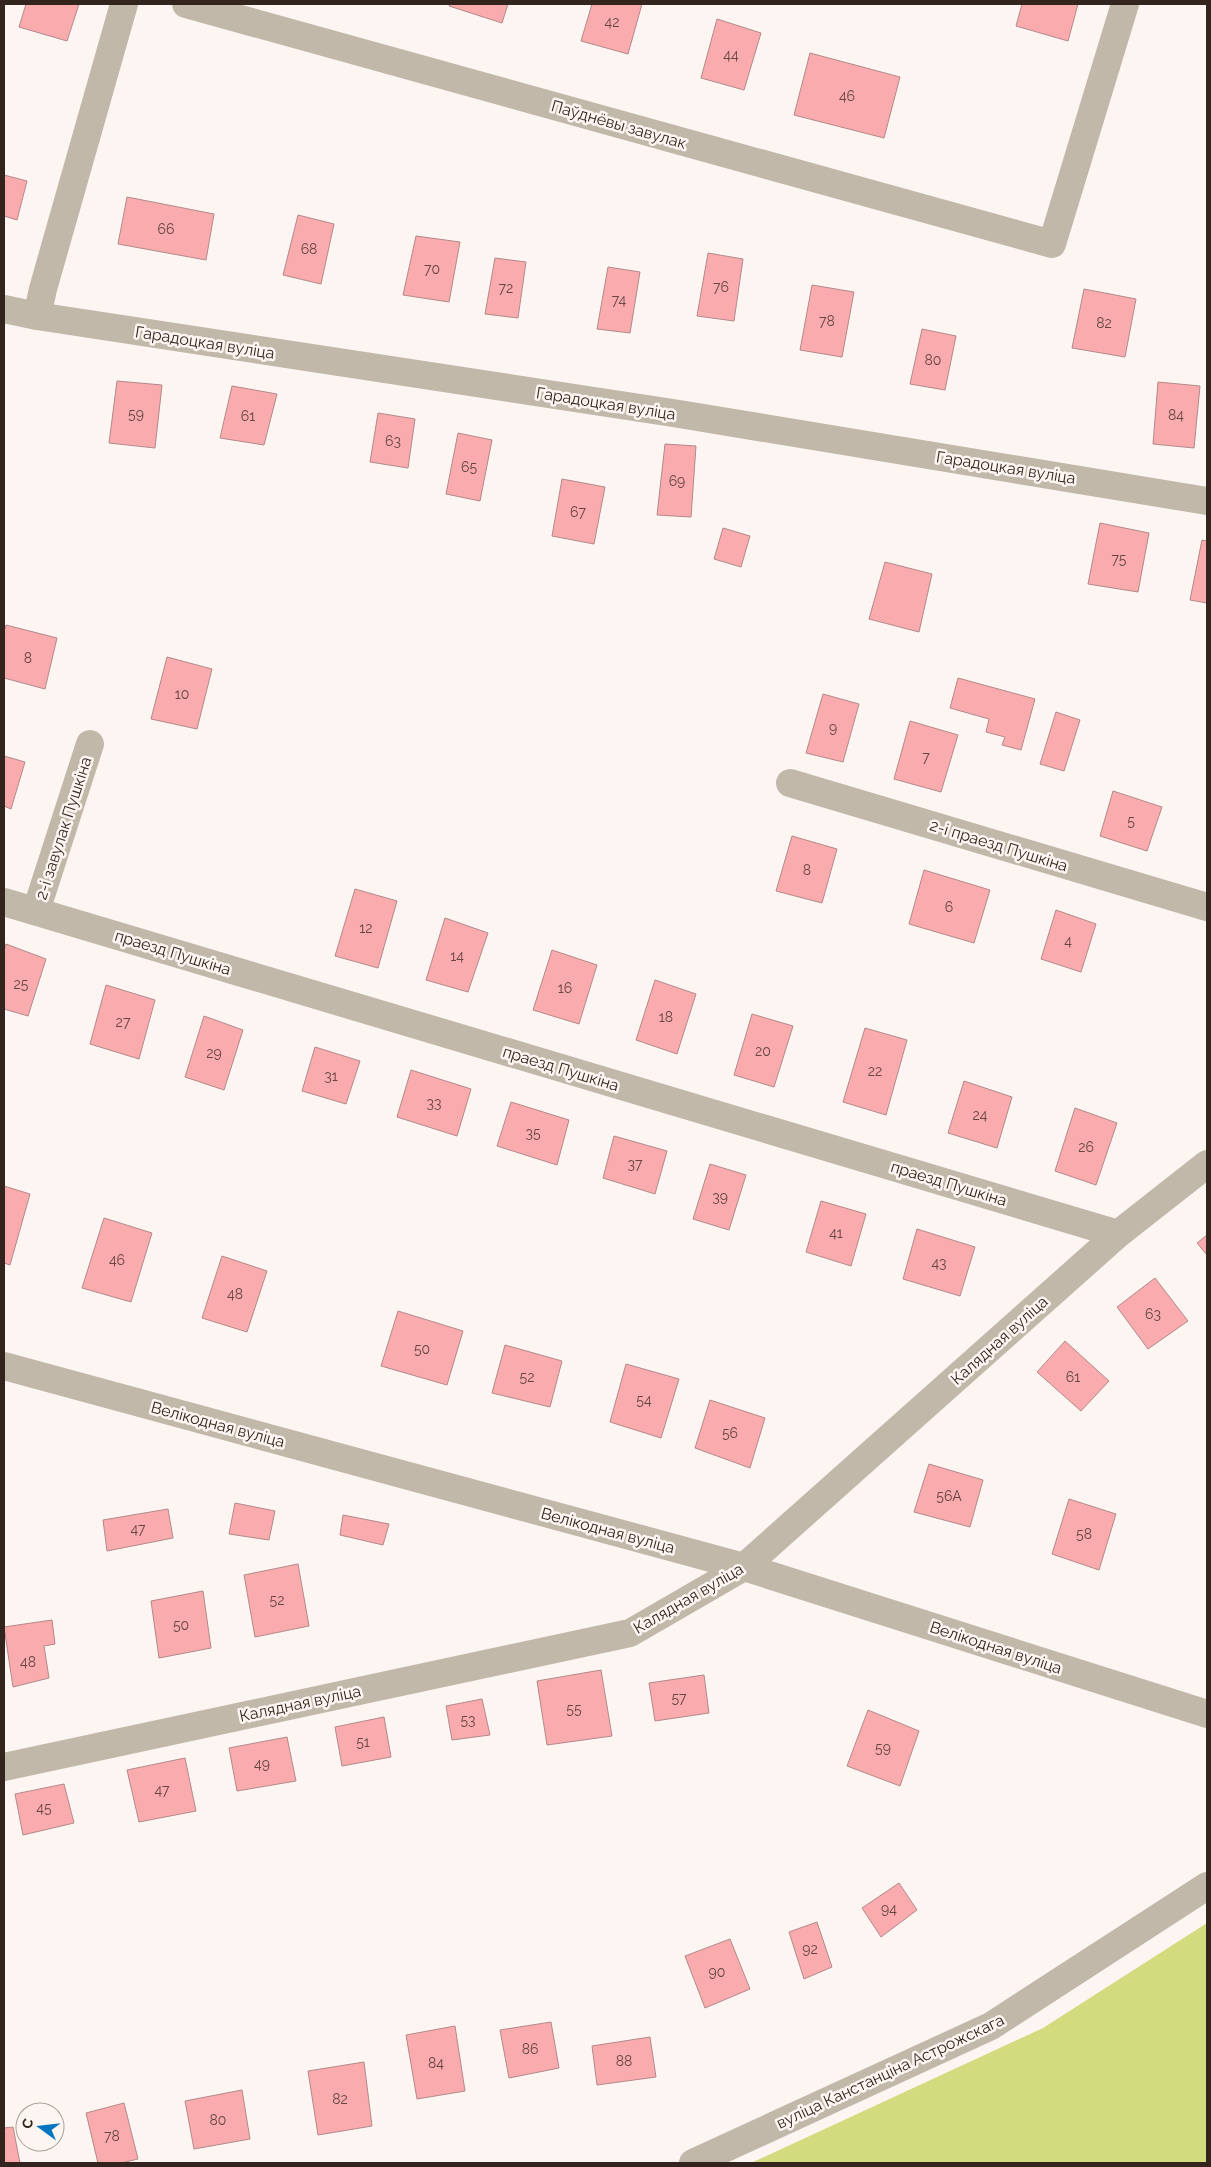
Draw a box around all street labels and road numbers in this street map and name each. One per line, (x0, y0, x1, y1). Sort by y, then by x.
street label: Паўднёвы завулак (549, 96, 689, 153)
street label: Гарадоцкая вуліца (134, 322, 276, 363)
street label: Гарадоцкая вуліца (535, 383, 677, 424)
street label: Гарадоцкая вуліца (935, 447, 1077, 488)
street label: 2-і завулак Пушкіна (31, 754, 96, 902)
street label: 2-і праезд Пушкіна (928, 815, 1070, 875)
street label: праезд Пушкіна (112, 926, 233, 979)
street label: праезд Пушкіна (500, 1042, 621, 1095)
street label: праезд Пушкіна (888, 1157, 1009, 1210)
street label: Калядная вуліца (947, 1292, 1052, 1389)
street label: Велікодная вуліца (149, 1398, 287, 1451)
street label: Велікодная вуліца (539, 1504, 677, 1557)
street label: Калядная вуліца (630, 1559, 747, 1638)
street label: Велікодная вуліца (927, 1617, 1064, 1678)
street label: Калядная вуліца (238, 1681, 363, 1726)
street label: вуліца Канстанціна Астрожскага (773, 2010, 1007, 2133)

